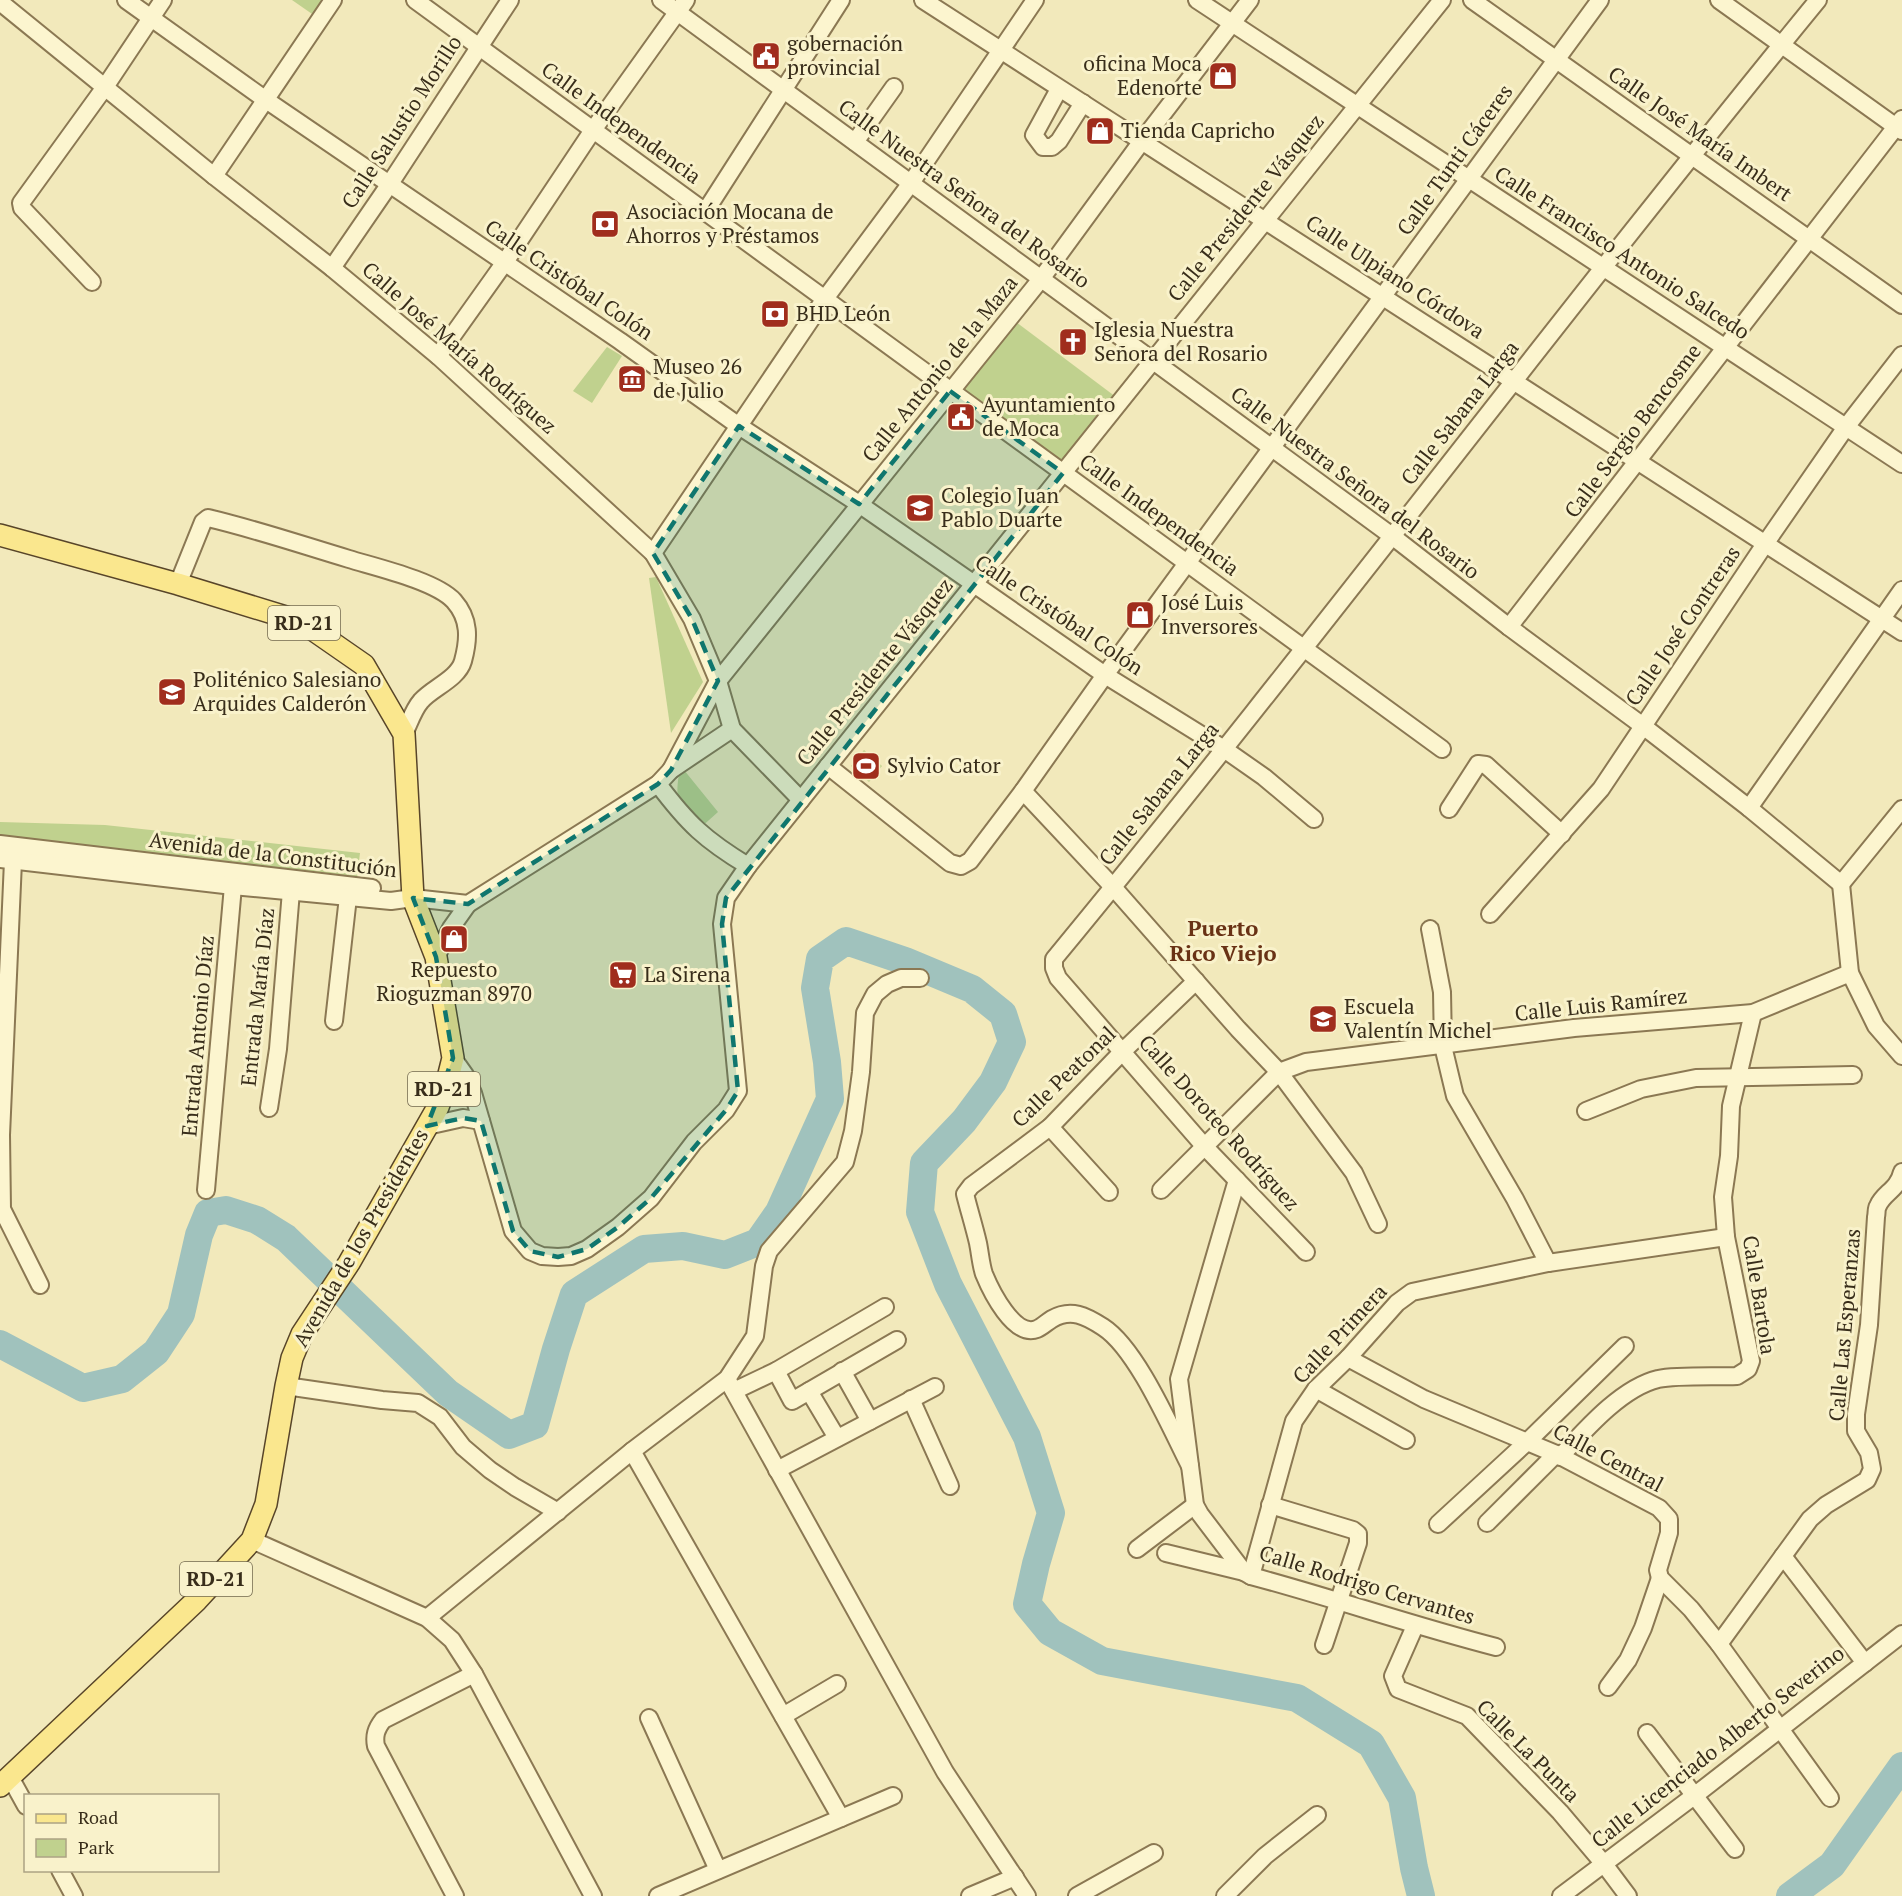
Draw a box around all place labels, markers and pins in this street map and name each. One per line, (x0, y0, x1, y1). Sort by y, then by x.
place label: gobernación provincial (787, 29, 904, 81)
public building icon: gobernación provincial (750, 40, 782, 72)
place label: oficina Moca Edenorte (1083, 49, 1202, 101)
shop icon: oficina Moca Edenorte (1207, 60, 1239, 92)
shop icon: Tienda Capricho (1084, 115, 1116, 147)
place label: Tienda Capricho (1121, 116, 1275, 144)
place label: Asociación Mocana de Ahorros y Préstamos (626, 197, 834, 249)
bank icon: Asociación Mocana de Ahorros y Préstamos (589, 208, 621, 240)
bank icon: BHD León (759, 298, 791, 330)
place label: BHD León (796, 299, 891, 327)
place label: Iglesia Nuestra Señora del Rosario (1094, 315, 1268, 367)
church icon: Iglesia Nuestra Señora del Rosario (1057, 326, 1089, 358)
place label: Museo 26 de Julio (653, 352, 742, 404)
museum icon: Museo 26 de Julio (616, 363, 648, 395)
place label: Ayuntamiento de Moca (982, 390, 1115, 442)
public building icon: Ayuntamiento de Moca (945, 401, 977, 433)
place label: Colegio Juan Pablo Duarte (941, 481, 1063, 533)
school or university icon: Colegio Juan Pablo Duarte (904, 492, 936, 524)
place label: José Luis Inversores (1161, 588, 1258, 640)
shop icon: José Luis Inversores (1124, 599, 1156, 631)
place label: Politénico Salesiano Arquides Calderón (193, 665, 381, 717)
school or university icon: Politénico Salesiano Arquides Calderón (156, 676, 188, 708)
sports icon: Sylvio Cator (850, 750, 882, 782)
place label: Sylvio Cator (887, 751, 1000, 779)
shop icon: Repuesto Rioguzman 8970 (438, 923, 470, 955)
place label: Repuesto Rioguzman 8970 (376, 955, 532, 1007)
supermarket icon: La Sirena (607, 959, 639, 991)
place label: La Sirena (644, 960, 731, 988)
place label: Escuela Valentín Michel (1344, 992, 1492, 1044)
school or university icon: Escuela Valentín Michel (1307, 1003, 1339, 1035)

